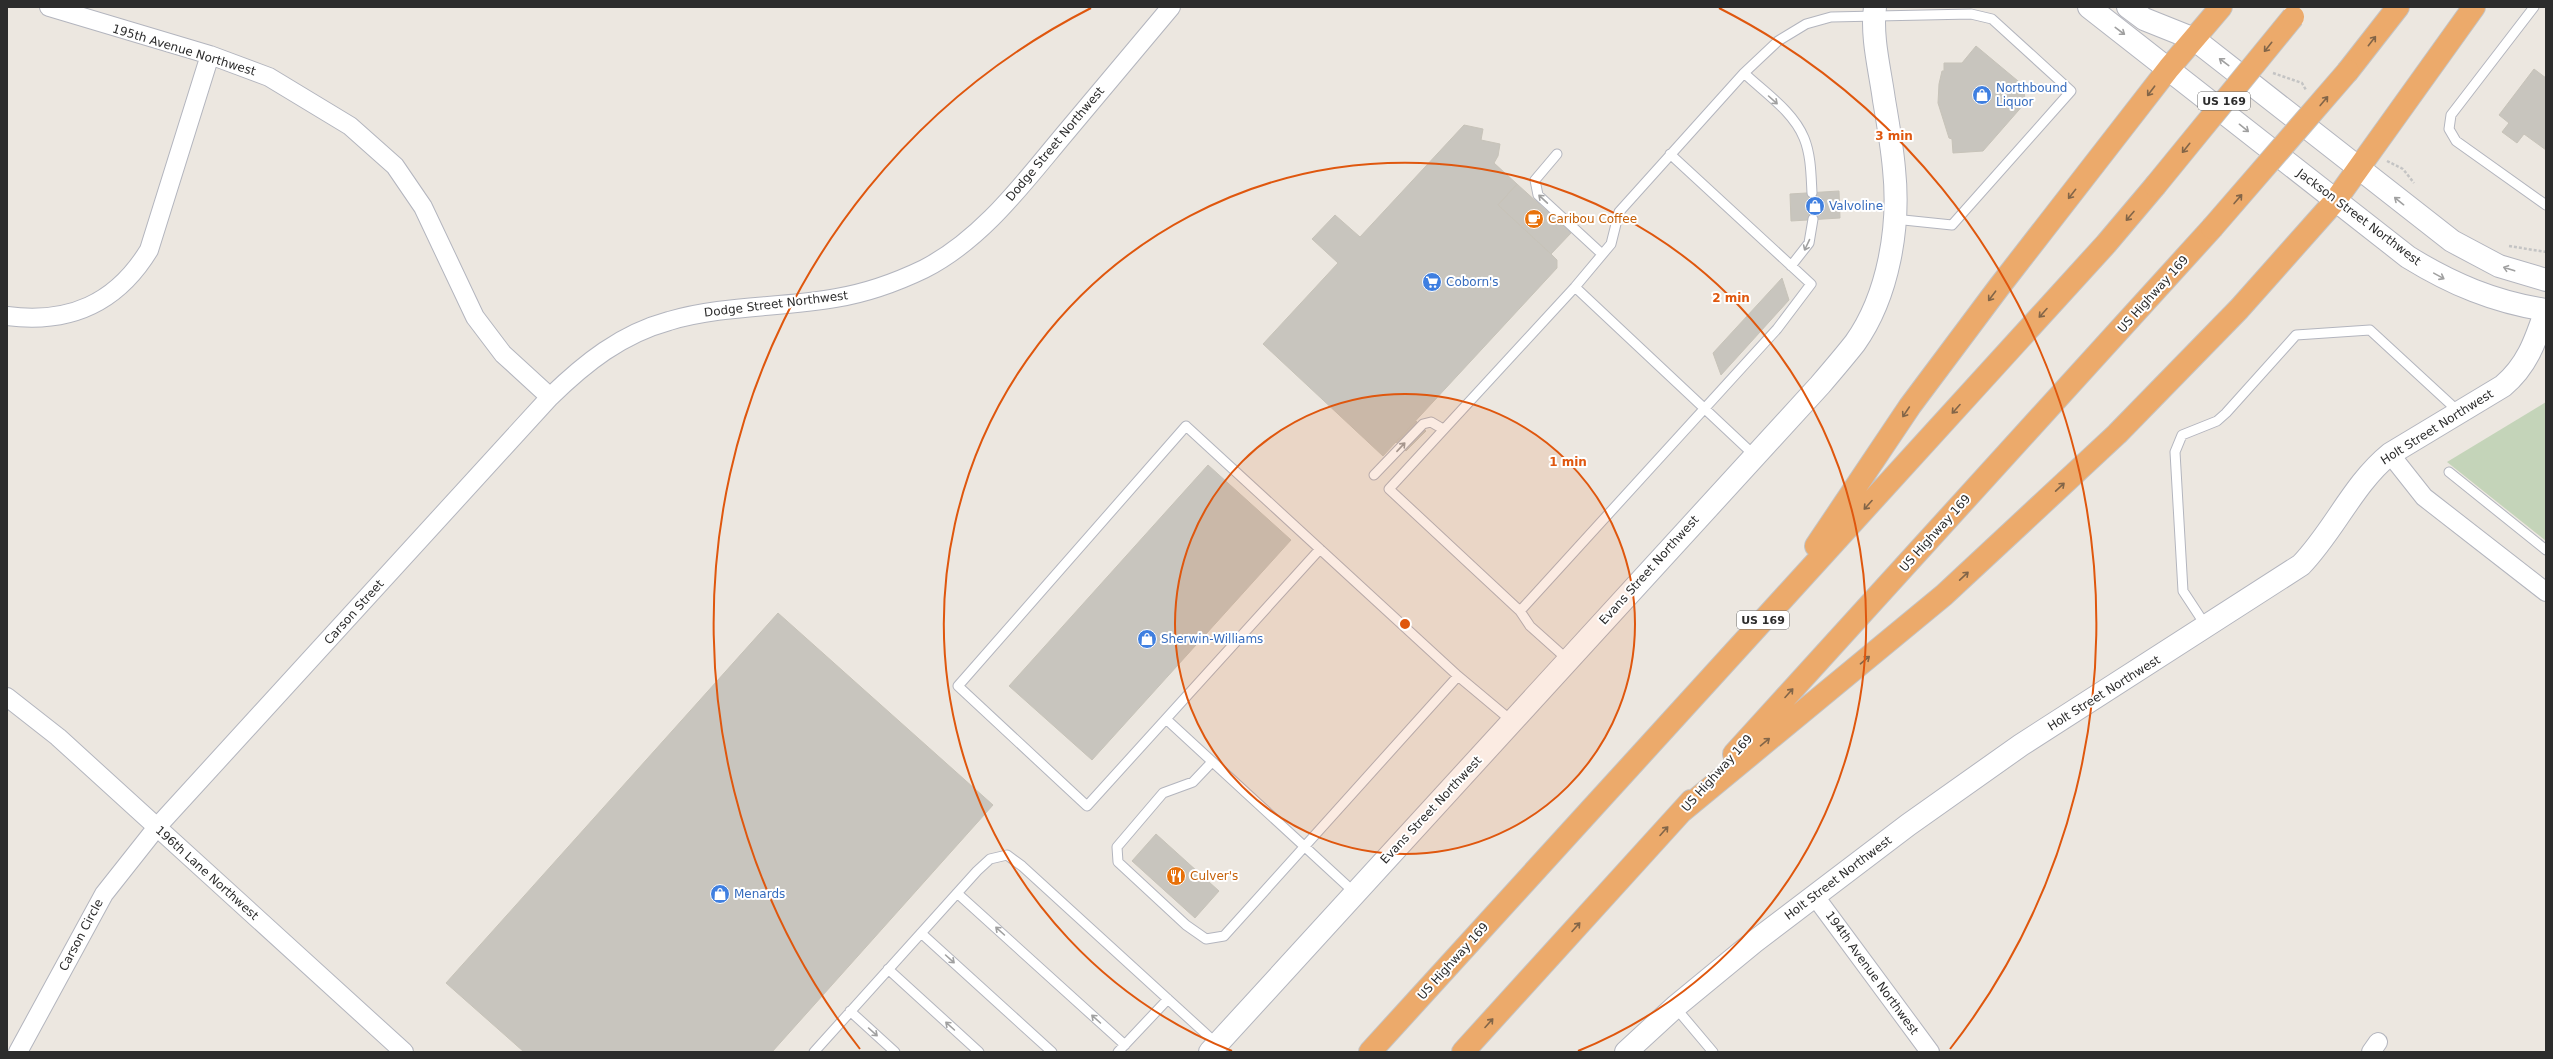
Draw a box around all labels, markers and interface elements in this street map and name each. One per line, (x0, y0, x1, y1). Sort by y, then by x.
street label: 195th Avenue Northwest (111, 22, 258, 79)
one-way arrow (2114, 26, 2125, 35)
one-way arrow (2368, 35, 2376, 46)
one-way arrow (2264, 42, 2273, 52)
one-way arrow (2219, 58, 2230, 66)
place label: Northbound Liquor (1996, 81, 2067, 109)
street label: Dodge Street Northwest (1003, 84, 1107, 204)
shop icon: Northbound Liquor (1971, 84, 1993, 106)
one-way arrow (2147, 85, 2155, 96)
road number: US 169 (2198, 92, 2250, 110)
one-way arrow (1768, 95, 1778, 104)
one-way arrow (2319, 96, 2328, 106)
one-way arrow (2239, 123, 2250, 132)
text: 3 min (1875, 129, 1913, 143)
one-way arrow (2182, 143, 2191, 153)
street label: Jackson Street Northwest (2294, 165, 2424, 268)
one-way arrow (2068, 189, 2076, 200)
one-way arrow (1538, 194, 1548, 204)
one-way arrow (2234, 194, 2243, 204)
shop icon: Valvoline (1804, 195, 1826, 217)
one-way arrow (2394, 196, 2405, 205)
place label: Valvoline (1829, 199, 1883, 213)
cafe icon: Caribou Coffee (1523, 208, 1545, 230)
one-way arrow (2125, 211, 2134, 221)
place label: Caribou Coffee (1548, 212, 1637, 226)
one-way arrow (1803, 238, 1810, 250)
street label: US Highway 169 (2115, 253, 2191, 335)
one-way arrow (2502, 265, 2515, 272)
supermarket icon: Coborn's (1421, 271, 1443, 293)
one-way arrow (2433, 273, 2445, 280)
place label: Coborn's (1446, 275, 1499, 289)
street label: Dodge Street Northwest (703, 288, 849, 320)
text: 2 min (1712, 291, 1750, 305)
one-way arrow (1988, 291, 1996, 302)
one-way arrow (2038, 308, 2048, 318)
street label: Holt Street Northwest (2378, 386, 2496, 467)
one-way arrow (1951, 404, 1960, 414)
one-way arrow (1902, 406, 1910, 417)
one-way arrow (1396, 442, 1406, 452)
text: 1 min (1549, 455, 1587, 469)
one-way arrow (2055, 483, 2065, 492)
street label: US Highway 169 (1897, 492, 1973, 574)
one-way arrow (1863, 500, 1873, 510)
street label: Evans Street Northwest (1596, 512, 1702, 627)
one-way arrow (1959, 571, 1970, 580)
street label: Carson Street (321, 577, 387, 647)
road number: US 169 (1737, 611, 1789, 629)
centre of rings (1398, 617, 1412, 631)
shop icon: Sherwin-Williams (1136, 628, 1158, 650)
place label: Sherwin-Williams (1161, 632, 1263, 646)
street label: Holt Street Northwest (2045, 652, 2163, 733)
one-way arrow (1860, 655, 1871, 664)
one-way arrow (1784, 688, 1794, 698)
street label: US Highway 169 (1679, 732, 1755, 814)
one-way arrow (1760, 738, 1770, 747)
street label: Evans Street Northwest (1378, 753, 1485, 867)
street label: 196th Lane Northwest (153, 823, 262, 923)
one-way arrow (1659, 826, 1669, 836)
street label: Holt Street Northwest (1782, 833, 1894, 923)
restaurant icon: Culver's (1165, 865, 1187, 887)
place label: Culver's (1190, 869, 1238, 883)
shop icon: Menards (709, 883, 731, 905)
place label: Menards (734, 887, 785, 901)
street label: Carson Circle (56, 897, 106, 973)
street label: 194th Avenue Northwest (1823, 909, 1922, 1038)
street label: US Highway 169 (1415, 920, 1491, 1002)
one-way arrow (1572, 922, 1581, 932)
one-way arrow (995, 927, 1005, 936)
one-way arrow (945, 954, 955, 964)
one-way arrow (1091, 1014, 1101, 1024)
one-way arrow (1484, 1018, 1494, 1028)
one-way arrow (945, 1021, 955, 1030)
one-way arrow (867, 1027, 878, 1036)

